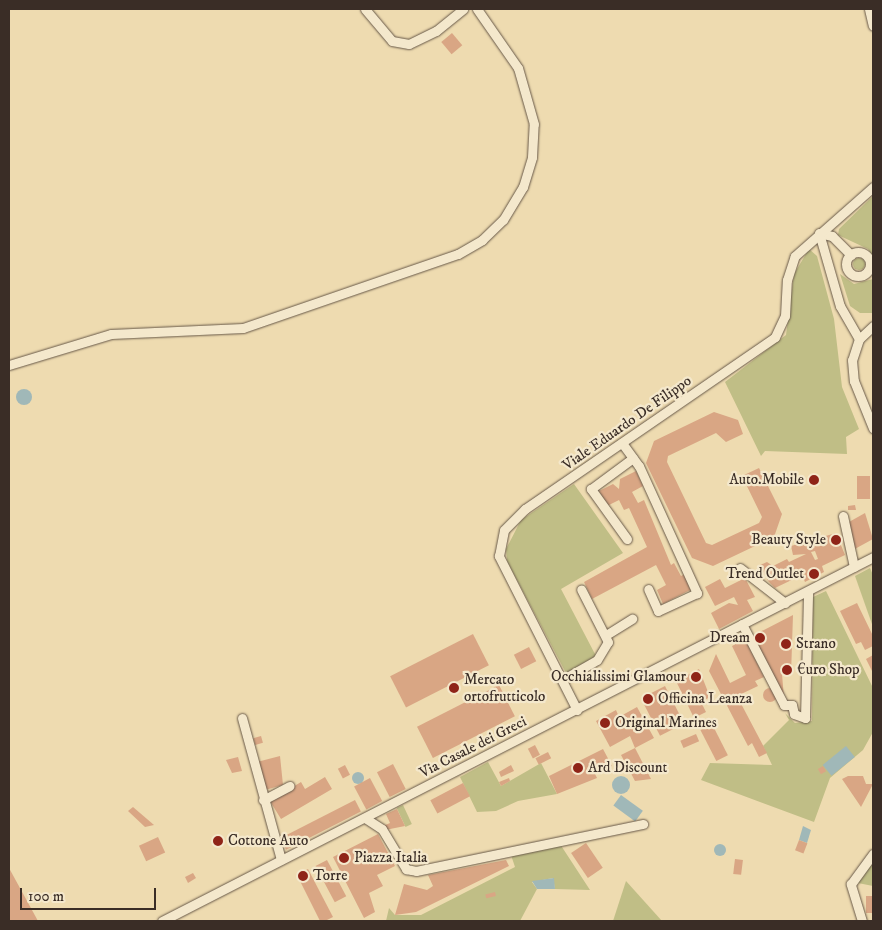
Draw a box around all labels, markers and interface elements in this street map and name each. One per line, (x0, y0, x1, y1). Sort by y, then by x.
street label: Viale Eduardo De Filippo (559, 372, 695, 474)
place label: Auto.Mobile (729, 471, 804, 489)
marker: Auto.Mobile (808, 474, 820, 486)
place label: Beauty Style (751, 531, 826, 549)
marker: Beauty Style (830, 534, 842, 546)
place label: Trend Outlet (726, 565, 804, 583)
marker: Trend Outlet (808, 568, 820, 580)
place label: Dream (709, 629, 750, 647)
marker: Dream (754, 632, 766, 644)
place label: Strano (796, 635, 836, 653)
marker: Strano (780, 638, 792, 650)
place label: €uro Shop (797, 661, 860, 679)
marker: €uro Shop (781, 664, 793, 676)
place label: Occhialissimi Glamour (551, 668, 686, 686)
place label: Mercato ortofrutticolo (464, 670, 545, 705)
marker: Occhialissimi Glamour (690, 671, 702, 683)
marker: Mercato ortofrutticolo (448, 682, 460, 694)
place label: Officina Leanza (658, 690, 752, 708)
marker: Officina Leanza (642, 693, 654, 705)
street label: Via Casale dei Greci (416, 712, 530, 782)
place label: Original Marines (615, 714, 717, 732)
marker: Original Marines (599, 717, 611, 729)
place label: Ard Discount (588, 759, 667, 777)
marker: Ard Discount (572, 762, 584, 774)
place label: Cottone Auto (228, 832, 308, 850)
marker: Cottone Auto (212, 835, 224, 847)
place label: Piazza Italia (354, 849, 427, 867)
marker: Piazza Italia (338, 852, 350, 864)
place label: Torre (313, 867, 347, 885)
marker: Torre (297, 870, 309, 882)
scale bar (22, 878, 159, 910)
text: 100 m (28, 887, 64, 906)

